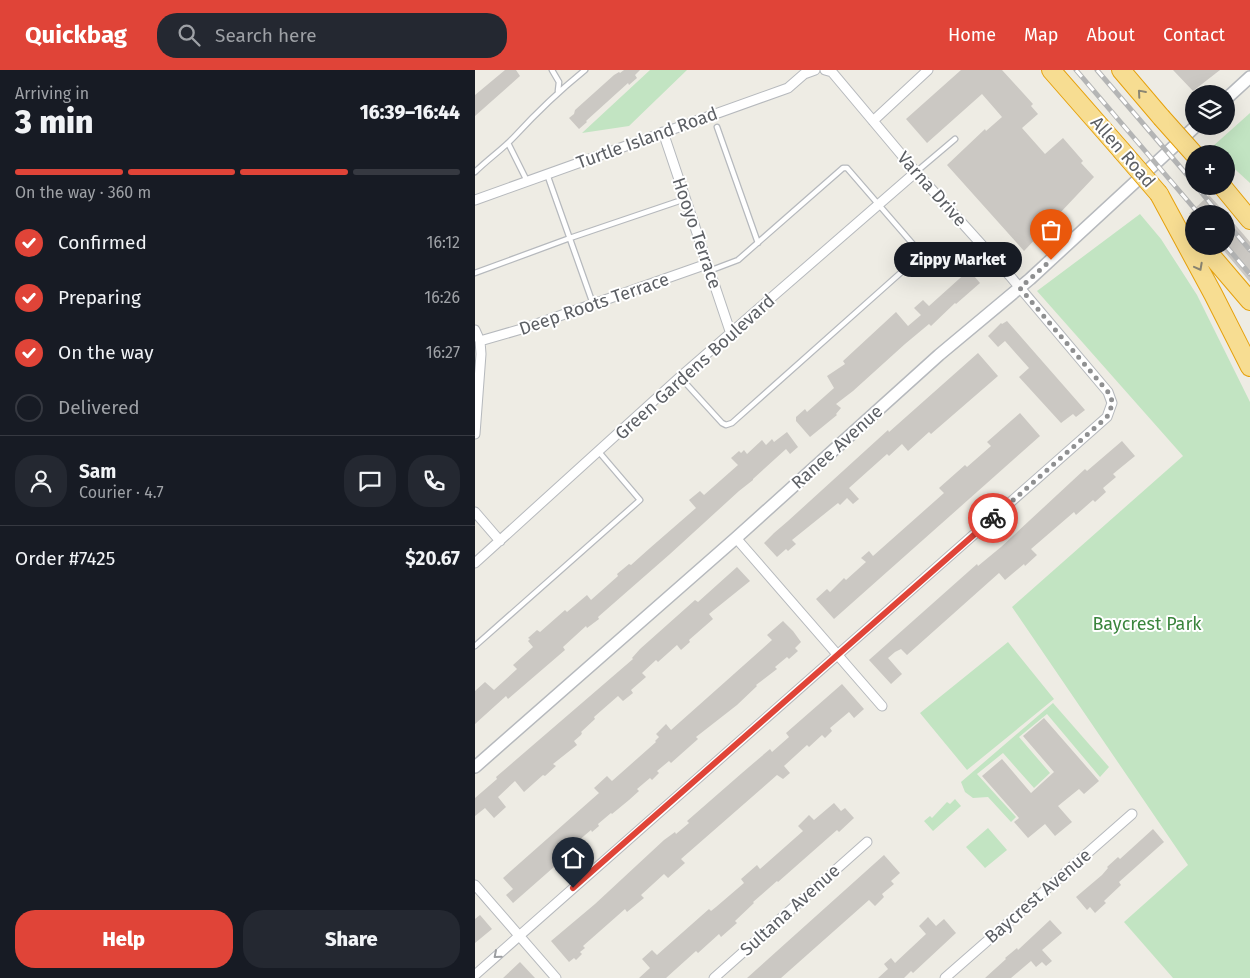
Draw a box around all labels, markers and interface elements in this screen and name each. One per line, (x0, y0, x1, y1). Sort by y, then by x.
search box (157, 13, 507, 58)
text: Quickbag (25, 21, 127, 49)
icon: search (175, 21, 203, 49)
text: Search here (215, 24, 317, 47)
text: Home (948, 24, 996, 46)
text: Map (1024, 24, 1058, 46)
text: About (1086, 24, 1135, 46)
text: Contact (1163, 24, 1225, 46)
text: Arriving in (15, 84, 89, 103)
map controls (1185, 85, 1235, 255)
button: layers (1185, 85, 1235, 135)
one-way arrow (1138, 90, 1147, 99)
text: 16:39–16:44 (360, 101, 460, 124)
street label: Turtle Island Road (574, 102, 720, 174)
text: 3 min (15, 103, 93, 141)
street label: Allen Road (1086, 112, 1160, 192)
button: + (1185, 145, 1235, 195)
street label: Varna Drive (893, 147, 971, 231)
street label: Hooyo Terrace (668, 174, 726, 292)
text: On the way · 360 m (15, 183, 151, 202)
button: − (1185, 205, 1235, 255)
pin (1030, 209, 1072, 260)
icon: bag (1037, 216, 1065, 244)
icon: check (15, 229, 43, 257)
text: Confirmed (58, 231, 147, 254)
text: 16:12 (426, 233, 460, 252)
callout: Zippy Market (893, 242, 1021, 278)
text: Zippy Market (910, 250, 1006, 269)
one-way arrow (1193, 262, 1203, 271)
street label: Deep Roots Terrace (516, 268, 672, 340)
icon: check (15, 284, 43, 312)
text: Preparing (58, 286, 141, 309)
text: 16:26 (424, 288, 460, 307)
street label: Green Gardens Boulevard (611, 290, 779, 444)
icon: check (15, 339, 43, 367)
text: On the way (58, 341, 154, 364)
text: 16:27 (426, 343, 460, 362)
text: Delivered (58, 396, 140, 419)
street label: Ranee Avenue (787, 400, 887, 494)
button: person (15, 455, 67, 507)
button: chat (344, 455, 396, 507)
button: phone (408, 455, 460, 507)
text: Sam (79, 460, 116, 483)
text: Courier · 4.7 (79, 483, 164, 502)
courier (968, 493, 1018, 543)
icon: bike (979, 504, 1007, 532)
text: Order #7425 (15, 547, 115, 570)
text: $20.67 (405, 547, 460, 570)
park label: Baycrest Park (1092, 613, 1202, 635)
pin (552, 837, 594, 888)
icon: home (559, 844, 587, 872)
street label: Baycrest Avenue (980, 844, 1096, 948)
street label: Sultana Avenue (736, 859, 844, 961)
button: Help (15, 910, 233, 968)
button: Share (243, 910, 460, 968)
one-way arrow (494, 950, 503, 958)

